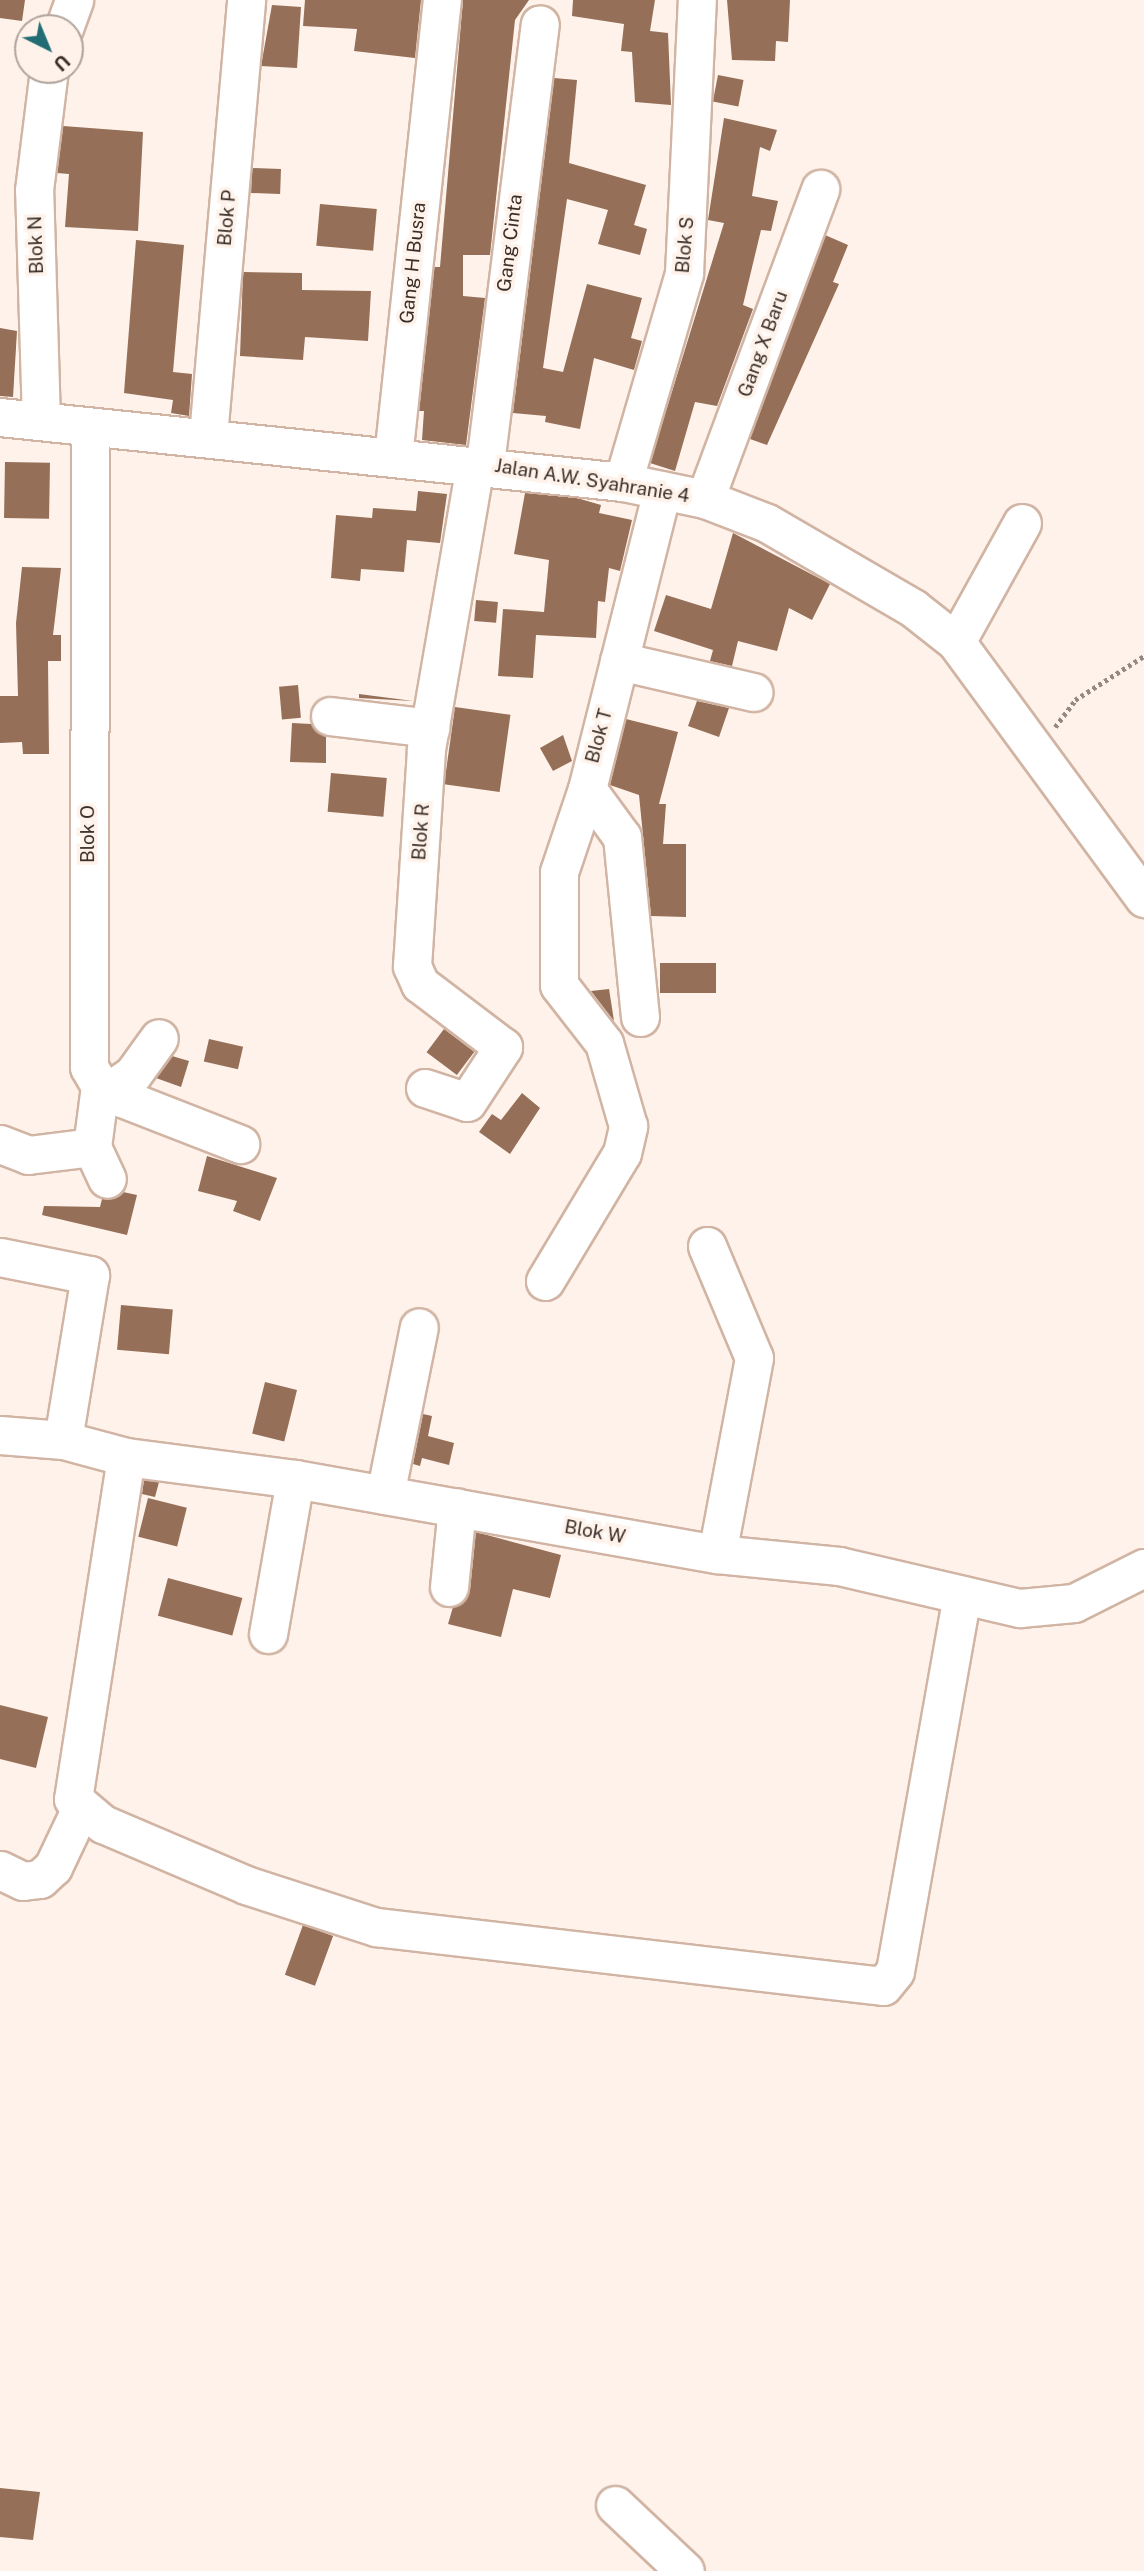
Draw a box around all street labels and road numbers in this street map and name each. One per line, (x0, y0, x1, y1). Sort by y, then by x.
street label: Blok P (213, 189, 241, 247)
street label: Gang Cinta (493, 193, 527, 293)
street label: Gang H Busra (395, 201, 431, 325)
street label: Blok N (24, 215, 48, 275)
street label: Blok S (671, 216, 699, 274)
street label: Gang X Baru (733, 288, 793, 400)
street label: Jalan A.W. Syahranie 4 (493, 454, 691, 508)
street label: Blok T (581, 706, 617, 766)
street label: Blok R (408, 803, 434, 861)
street label: Blok O (77, 805, 99, 863)
street label: Blok W (562, 1515, 628, 1549)

